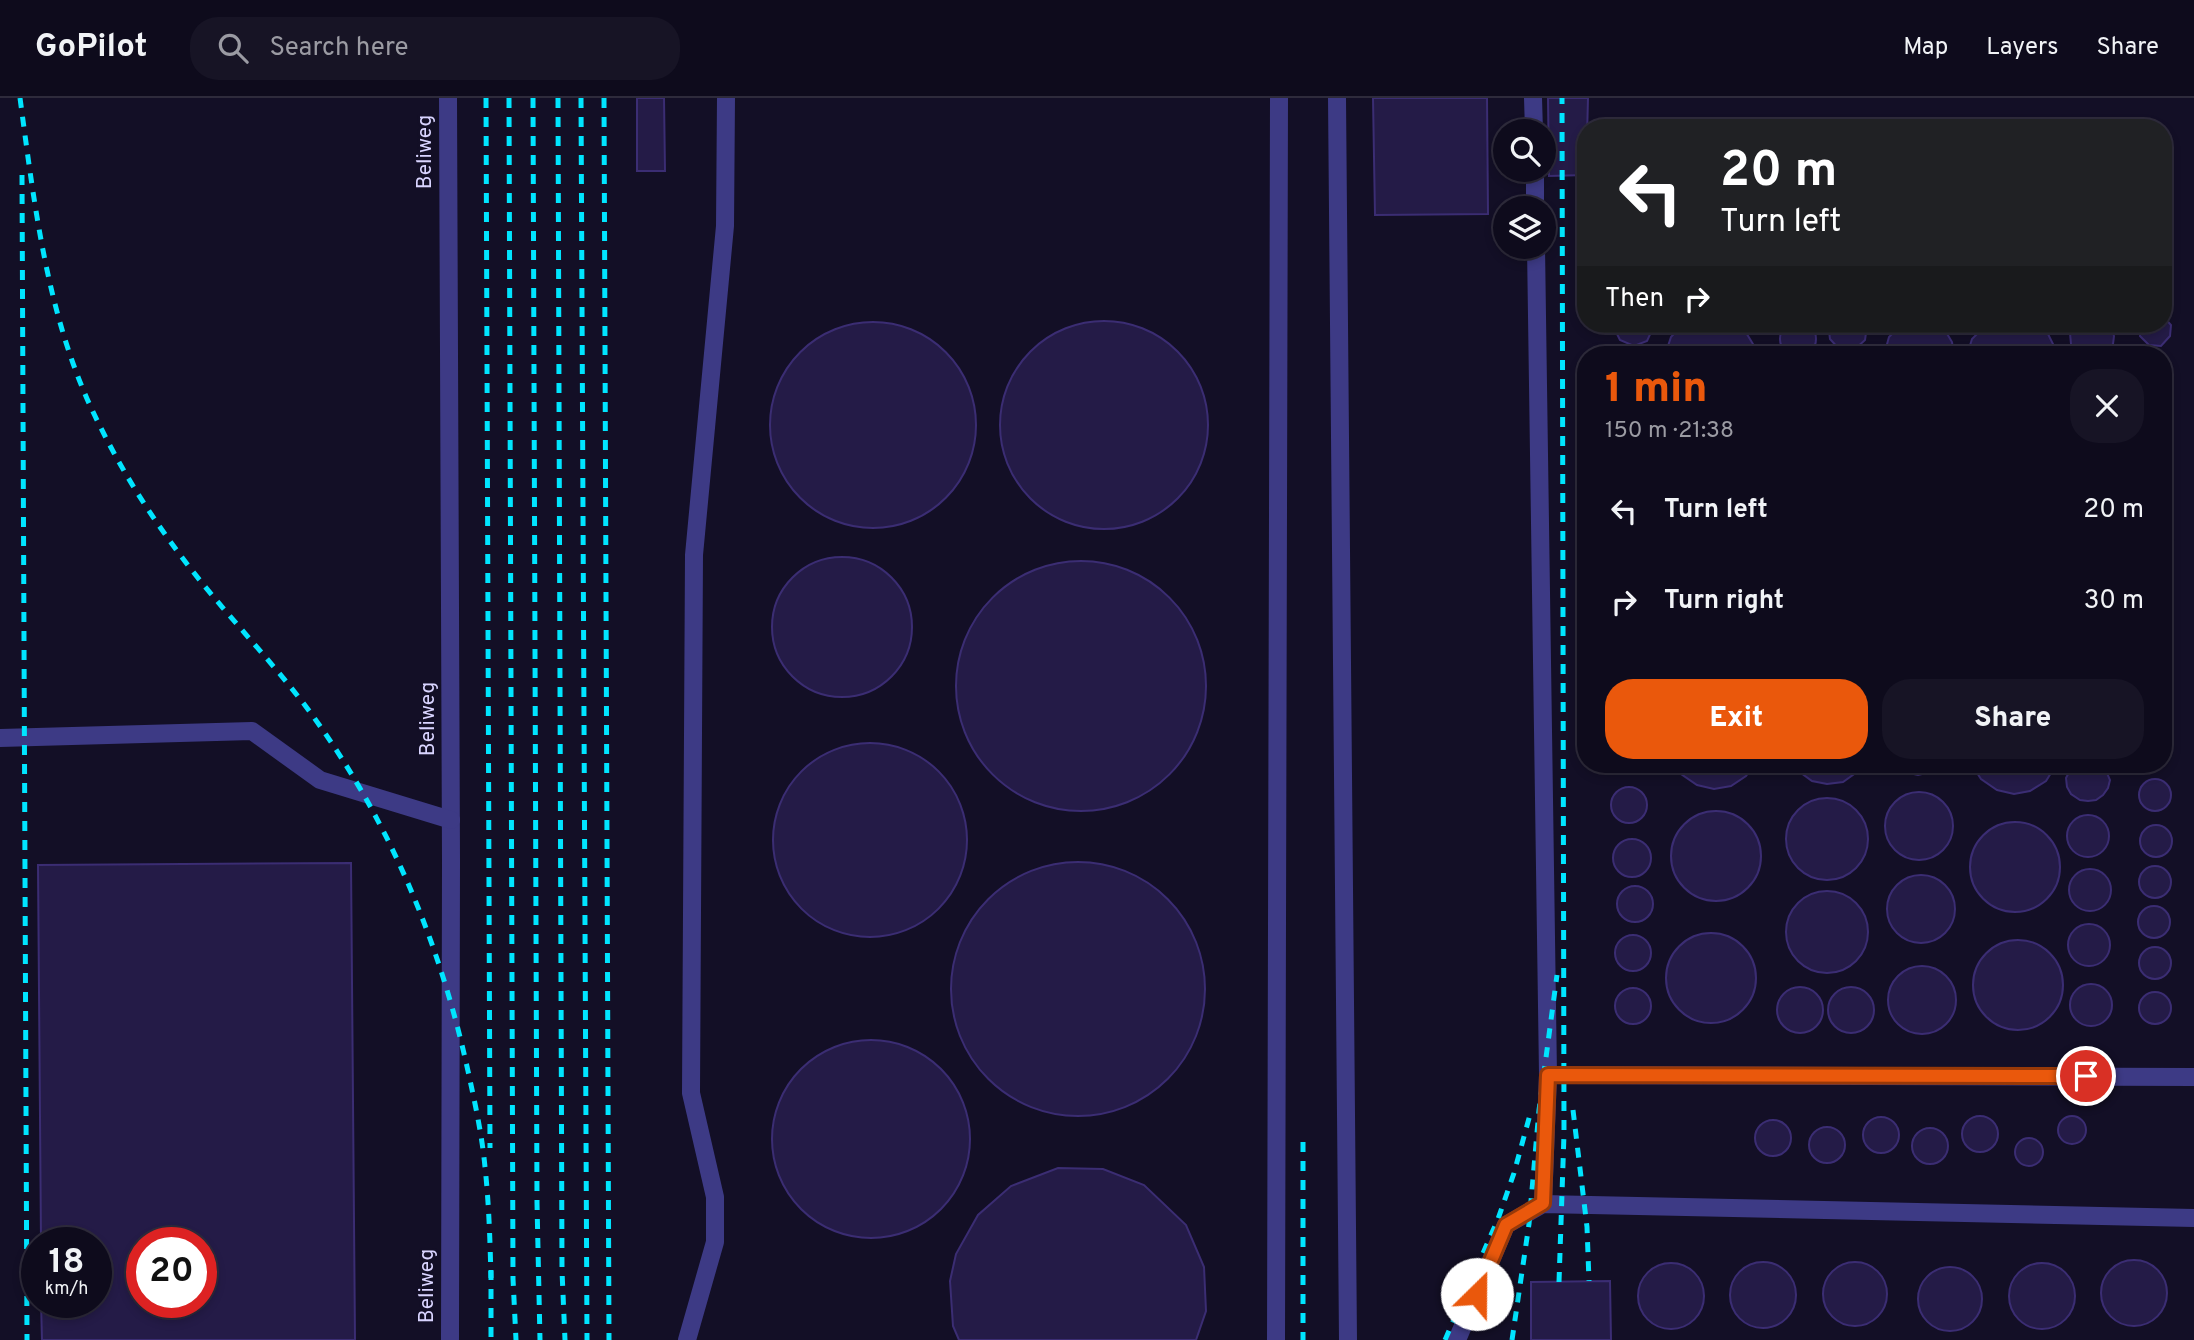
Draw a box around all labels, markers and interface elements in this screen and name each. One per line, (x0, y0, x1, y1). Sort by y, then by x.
search box (190, 17, 680, 80)
text: GoPilot (35, 27, 148, 69)
icon: search (214, 29, 252, 67)
text: Search here (270, 32, 408, 65)
text: Map (1903, 33, 1948, 63)
text: Layers (1986, 33, 2058, 63)
text: Share (2096, 33, 2159, 63)
street label: Beliweg (412, 115, 439, 189)
map controls (1493, 119, 1556, 259)
button: search (1493, 119, 1556, 182)
text: 20 m (1720, 142, 1837, 204)
icon: left (1605, 147, 1696, 238)
button: layers (1493, 196, 1556, 259)
text: Turn left (1720, 203, 1841, 243)
icon: right (1678, 280, 1716, 318)
text: Then (1605, 283, 1664, 316)
text: 1 min (1605, 364, 1708, 417)
button: close (2070, 369, 2144, 443)
text: 150 m · 21:38 (1605, 417, 1734, 446)
icon: left (1605, 492, 1643, 530)
text: Turn left (1664, 494, 1768, 527)
text: 20 m (2083, 494, 2144, 527)
icon: right (1605, 583, 1643, 621)
text: Turn right (1664, 585, 1784, 618)
text: 30 m (2084, 585, 2144, 618)
button: Exit (1605, 679, 1868, 759)
button: Share (1882, 679, 2144, 759)
street label: Beliweg (415, 682, 442, 756)
pin (2056, 1046, 2116, 1106)
icon: arrive (2067, 1057, 2105, 1095)
speed limit sign: 20 (126, 1227, 217, 1318)
text: 18 (48, 1241, 85, 1285)
street label: Beliweg (414, 1249, 441, 1323)
position arrow (1440, 1257, 1514, 1331)
text: km/h (45, 1278, 88, 1301)

